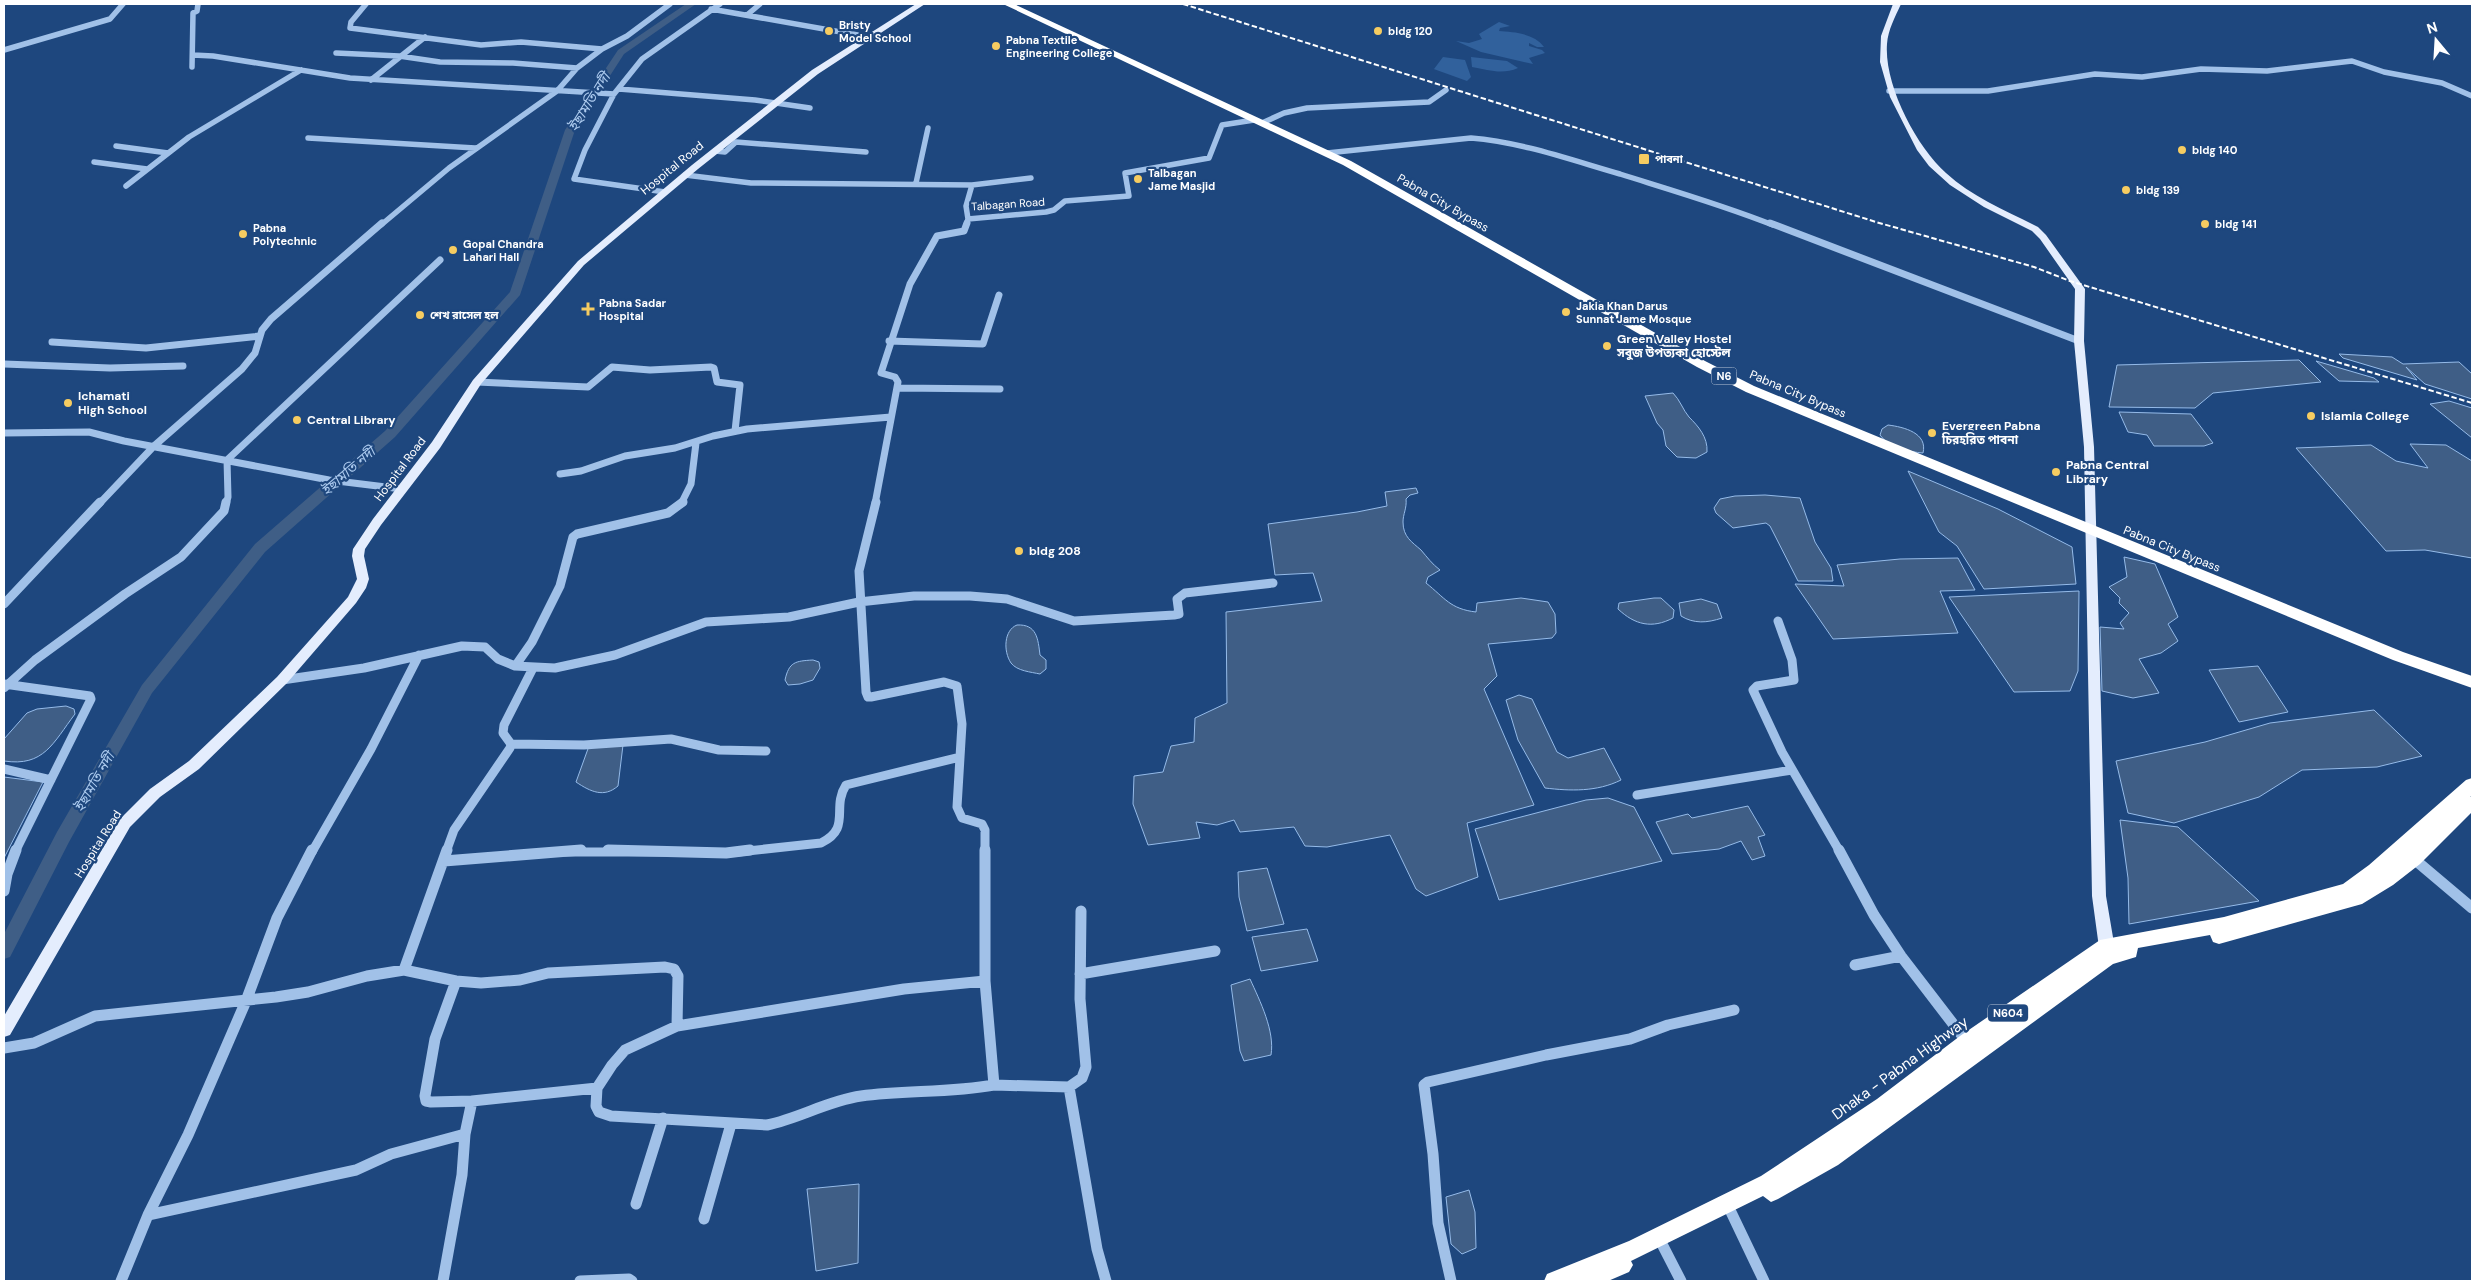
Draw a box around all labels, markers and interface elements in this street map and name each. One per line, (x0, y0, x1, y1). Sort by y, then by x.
north arrow (2411, 15, 2461, 65)
text: N (2424, 17, 2440, 38)
place label: Bristy Model School (839, 18, 911, 45)
place label: bldg 120 (1388, 24, 1433, 38)
marker: Bristy Model School (823, 25, 835, 37)
marker: bldg 120 (1372, 25, 1384, 37)
place label: Pabna Textile Engineering College (1006, 33, 1113, 60)
marker: Pabna Textile Engineering College (990, 40, 1002, 52)
water label: ইছামতি নদী (564, 67, 616, 135)
street label: Hospital Road (637, 138, 707, 198)
place label: bldg 140 (2192, 143, 2238, 157)
marker: bldg 140 (2176, 144, 2188, 156)
marker: পাবনা (1637, 152, 1651, 166)
place label: পাবনা (1655, 152, 1684, 166)
place label: Talbagan Jame Masjid (1148, 166, 1215, 193)
street label: Pabna City Bypass (1394, 170, 1492, 236)
marker: Talbagan Jame Masjid (1132, 173, 1144, 185)
place label: bldg 139 (2136, 183, 2180, 197)
marker: bldg 139 (2120, 184, 2132, 196)
street label: Talbagan Road (971, 194, 1045, 214)
place label: bldg 141 (2215, 217, 2257, 231)
marker: bldg 141 (2199, 218, 2211, 230)
place label: Pabna Polytechnic (253, 221, 317, 248)
marker: Pabna Polytechnic (237, 228, 249, 240)
place label: Gopal Chandra Lahari Hall (463, 237, 544, 264)
marker: Gopal Chandra Lahari Hall (447, 244, 459, 256)
place label: Pabna Sadar Hospital (599, 296, 667, 323)
place label: Jakia Khan Darus Sunnat Jame Mosque (1576, 299, 1692, 326)
marker: Pabna Sadar Hospital (581, 302, 595, 316)
marker: Jakia Khan Darus Sunnat Jame Mosque (1560, 306, 1572, 318)
place label: শেখ রাসেল হল (430, 308, 499, 322)
marker: শেখ রাসেল হল (414, 309, 426, 321)
place label: Green Valley Hostel সবুজ উপত্যকা হোস্টেল (1616, 331, 1732, 361)
marker: Green Valley Hostel সবুজ উপত্যকা হোস্টেল (1601, 340, 1613, 352)
street label: Pabna City Bypass (1747, 366, 1849, 422)
road number: N6 (1712, 368, 1736, 384)
place label: Ichamati High School (78, 388, 147, 418)
marker: Ichamati High School (62, 397, 74, 409)
place label: Islamia College (2321, 408, 2409, 424)
marker: Islamia College (2305, 410, 2317, 422)
place label: Central Library (307, 412, 396, 428)
marker: Central Library (291, 414, 303, 426)
place label: Evergreen Pabna চিরহরিত পাবনা (1941, 418, 2040, 448)
marker: Evergreen Pabna চিরহরিত পাবনা (1926, 427, 1938, 439)
street label: Hospital Road (371, 434, 429, 504)
water label: ইছামতি নদী (317, 440, 381, 499)
place label: Pabna Central Library (2066, 457, 2149, 487)
marker: Pabna Central Library (2050, 466, 2062, 478)
street label: Pabna City Bypass (2121, 522, 2223, 576)
place label: bldg 208 (1029, 543, 1081, 559)
marker: bldg 208 (1013, 545, 1025, 557)
water label: ইছামতি নদী (70, 746, 120, 815)
street label: Hospital Road (71, 807, 125, 881)
road number: N604 (1988, 1004, 2028, 1021)
street label: Dhaka - Pabna Highway (1828, 1011, 1973, 1124)

